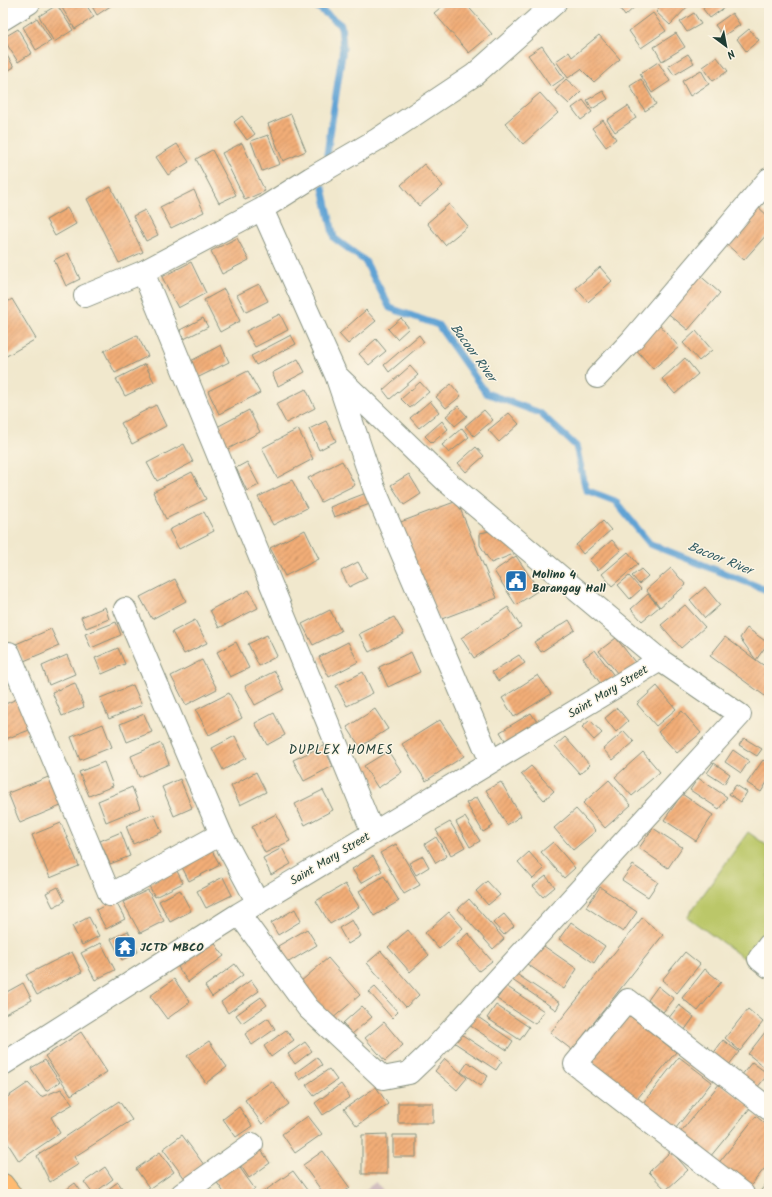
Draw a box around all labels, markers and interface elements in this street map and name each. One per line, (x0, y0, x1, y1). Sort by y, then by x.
north arrow (706, 26, 746, 66)
text: N (723, 44, 738, 63)
water label: Bacoor River (445, 319, 503, 389)
water label: Bacoor River (685, 537, 758, 582)
place label: Molino 4 Barangay Hall (532, 565, 607, 598)
public building icon: Molino 4 Barangay Hall (503, 568, 529, 594)
street label: Saint Mary Street (564, 660, 652, 723)
district label: DUPLEX HOMES (289, 740, 393, 761)
street label: Saint Mary Street (286, 827, 374, 890)
temple icon: JCTD MBCO (112, 934, 138, 960)
place label: JCTD MBCO (140, 938, 204, 957)

